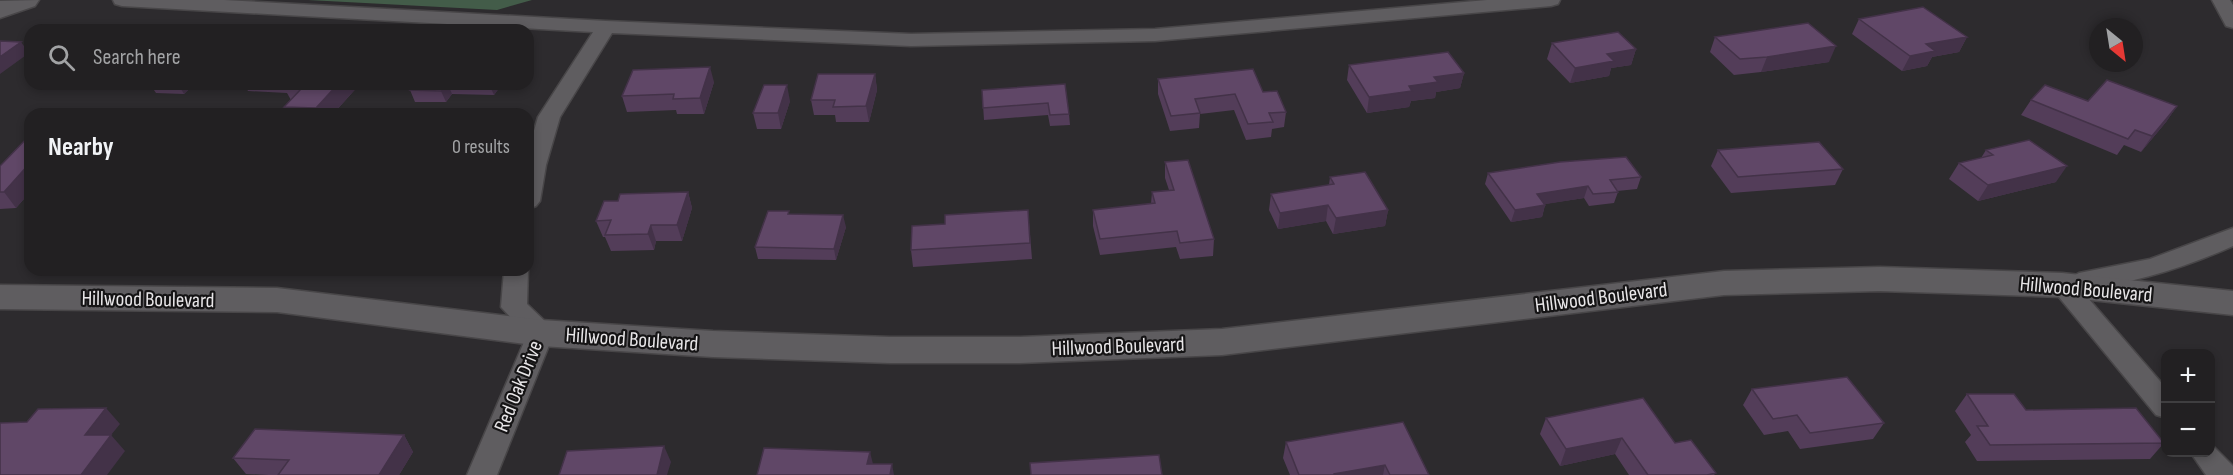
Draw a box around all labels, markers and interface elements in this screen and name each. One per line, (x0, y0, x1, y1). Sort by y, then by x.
north arrow (2089, 18, 2143, 72)
search box (24, 24, 534, 90)
icon: search (45, 41, 78, 74)
text: Search here (93, 44, 180, 71)
text: Nearby (48, 132, 114, 163)
text: 0 results (452, 135, 510, 159)
street label: Hillwood Boulevard (2019, 271, 2153, 308)
street label: Hillwood Boulevard (1534, 277, 1669, 318)
street label: Hillwood Boulevard (81, 286, 215, 313)
street label: Hillwood Boulevard (565, 322, 699, 357)
street label: Hillwood Boulevard (1051, 332, 1185, 361)
street label: Red Oak Drive (489, 337, 548, 435)
map controls (2161, 349, 2215, 457)
button: + (2161, 349, 2215, 403)
button: − (2161, 403, 2215, 457)

